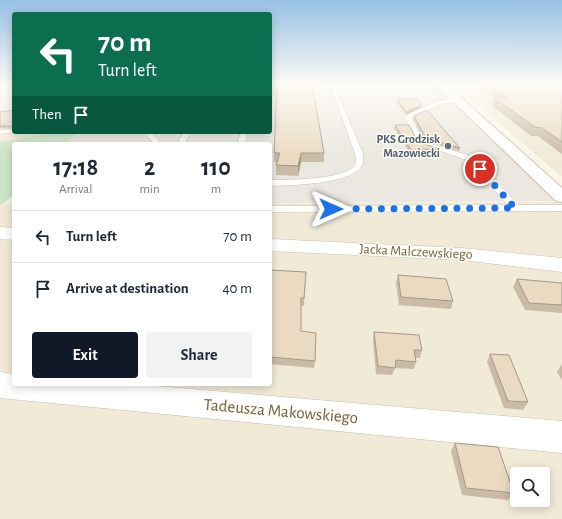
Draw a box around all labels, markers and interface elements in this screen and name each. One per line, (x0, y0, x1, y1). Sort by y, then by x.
icon: left (32, 28, 84, 80)
text: 70 m (98, 29, 152, 57)
text: Turn left (98, 62, 157, 80)
icon: arrive (70, 104, 92, 126)
text: Then (32, 107, 62, 122)
place label: PKS Grodzisk Mazowiecki (376, 133, 440, 159)
marker: PKS Grodzisk Mazowiecki (443, 141, 453, 151)
pin (463, 152, 497, 186)
text: 17:18 (53, 156, 98, 180)
text: 2 (144, 156, 155, 180)
text: 110 (201, 156, 231, 180)
icon: arrive (469, 158, 491, 180)
text: Arrival (59, 183, 92, 196)
text: min (139, 183, 160, 196)
text: m (211, 183, 221, 196)
position arrow (310, 188, 352, 230)
icon: left (32, 226, 54, 248)
text: Turn left (66, 229, 117, 244)
text: 70 m (223, 229, 252, 244)
street label: Jacka Malczewskiego (359, 242, 473, 262)
icon: arrive (32, 278, 54, 300)
text: Arrive at destination (66, 281, 189, 296)
text: 40 m (222, 281, 252, 296)
button: Exit (32, 332, 138, 378)
button: Share (146, 332, 252, 378)
street label: Tadeusza Makowskiego (203, 396, 359, 426)
map controls (510, 467, 550, 507)
button: search (510, 467, 550, 507)

